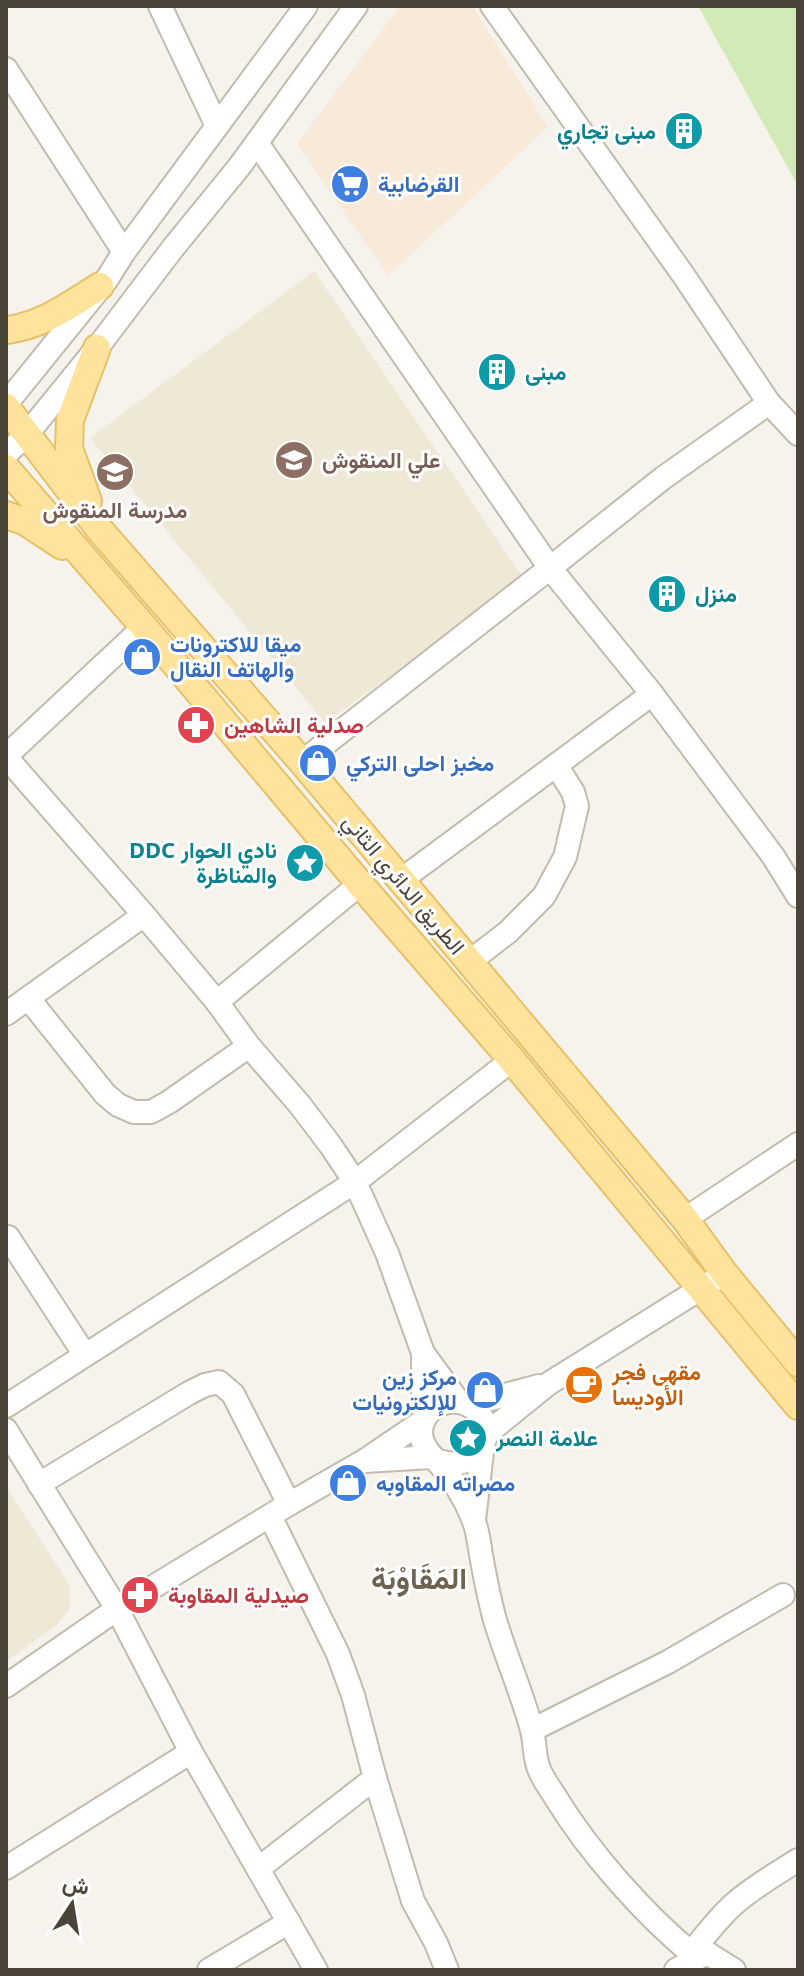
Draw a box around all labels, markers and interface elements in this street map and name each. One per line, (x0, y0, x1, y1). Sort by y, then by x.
building icon: مبنى تجاري (663, 110, 705, 152)
place label: مبنى تجاري (557, 115, 656, 150)
supermarket icon: القرضابية (329, 163, 371, 205)
place label: القرضابية (378, 168, 459, 198)
building icon: مبنى (476, 351, 518, 393)
place label: مبنى (525, 356, 567, 386)
school or university icon: علي المنقوش (273, 439, 315, 481)
place label: علي المنقوش (322, 444, 441, 479)
school or university icon: مدرسة المنقوش (94, 451, 136, 493)
place label: مدرسة المنقوش (43, 494, 187, 524)
building icon: منزل (646, 573, 688, 615)
place label: منزل (695, 578, 737, 608)
place label: ميقا للاكترونات والهاتف النقال (170, 628, 301, 683)
shop icon: ميقا للاكترونات والهاتف النقال (121, 636, 163, 678)
pharmacy icon: صدلية الشاهين (175, 704, 217, 746)
place label: صدلية الشاهين (224, 709, 364, 739)
shop icon: مخبز احلى التركي (297, 742, 339, 784)
place label: مخبز احلى التركي (346, 747, 494, 782)
street label: الطريق الدائري الثاني (333, 807, 473, 963)
place label: DDC نادي الحوار والمناظرة (129, 834, 277, 889)
place icon: DDC نادي الحوار والمناظرة (284, 842, 326, 884)
place label: مقهى فجر الأوديسا (611, 1356, 701, 1411)
place label: مركز زين للإلكترونيات (352, 1361, 457, 1417)
cafe icon: مقهى فجر الأوديسا (563, 1364, 605, 1406)
shop icon: مركز زين للإلكترونيات (464, 1369, 506, 1411)
place icon: علامة النصر (447, 1417, 489, 1459)
place label: علامة النصر (495, 1422, 598, 1452)
shop icon: مصراته المقاوبه (327, 1462, 369, 1504)
place label: مصراته المقاوبه (376, 1467, 515, 1497)
district label: المَقَاوْبَة (371, 1557, 467, 1598)
pharmacy icon: صيدلية المقاوبة (119, 1574, 161, 1616)
place label: صيدلية المقاوبة (168, 1579, 309, 1609)
north arrow (32, 1864, 112, 1944)
text: ش (60, 1866, 92, 1901)

